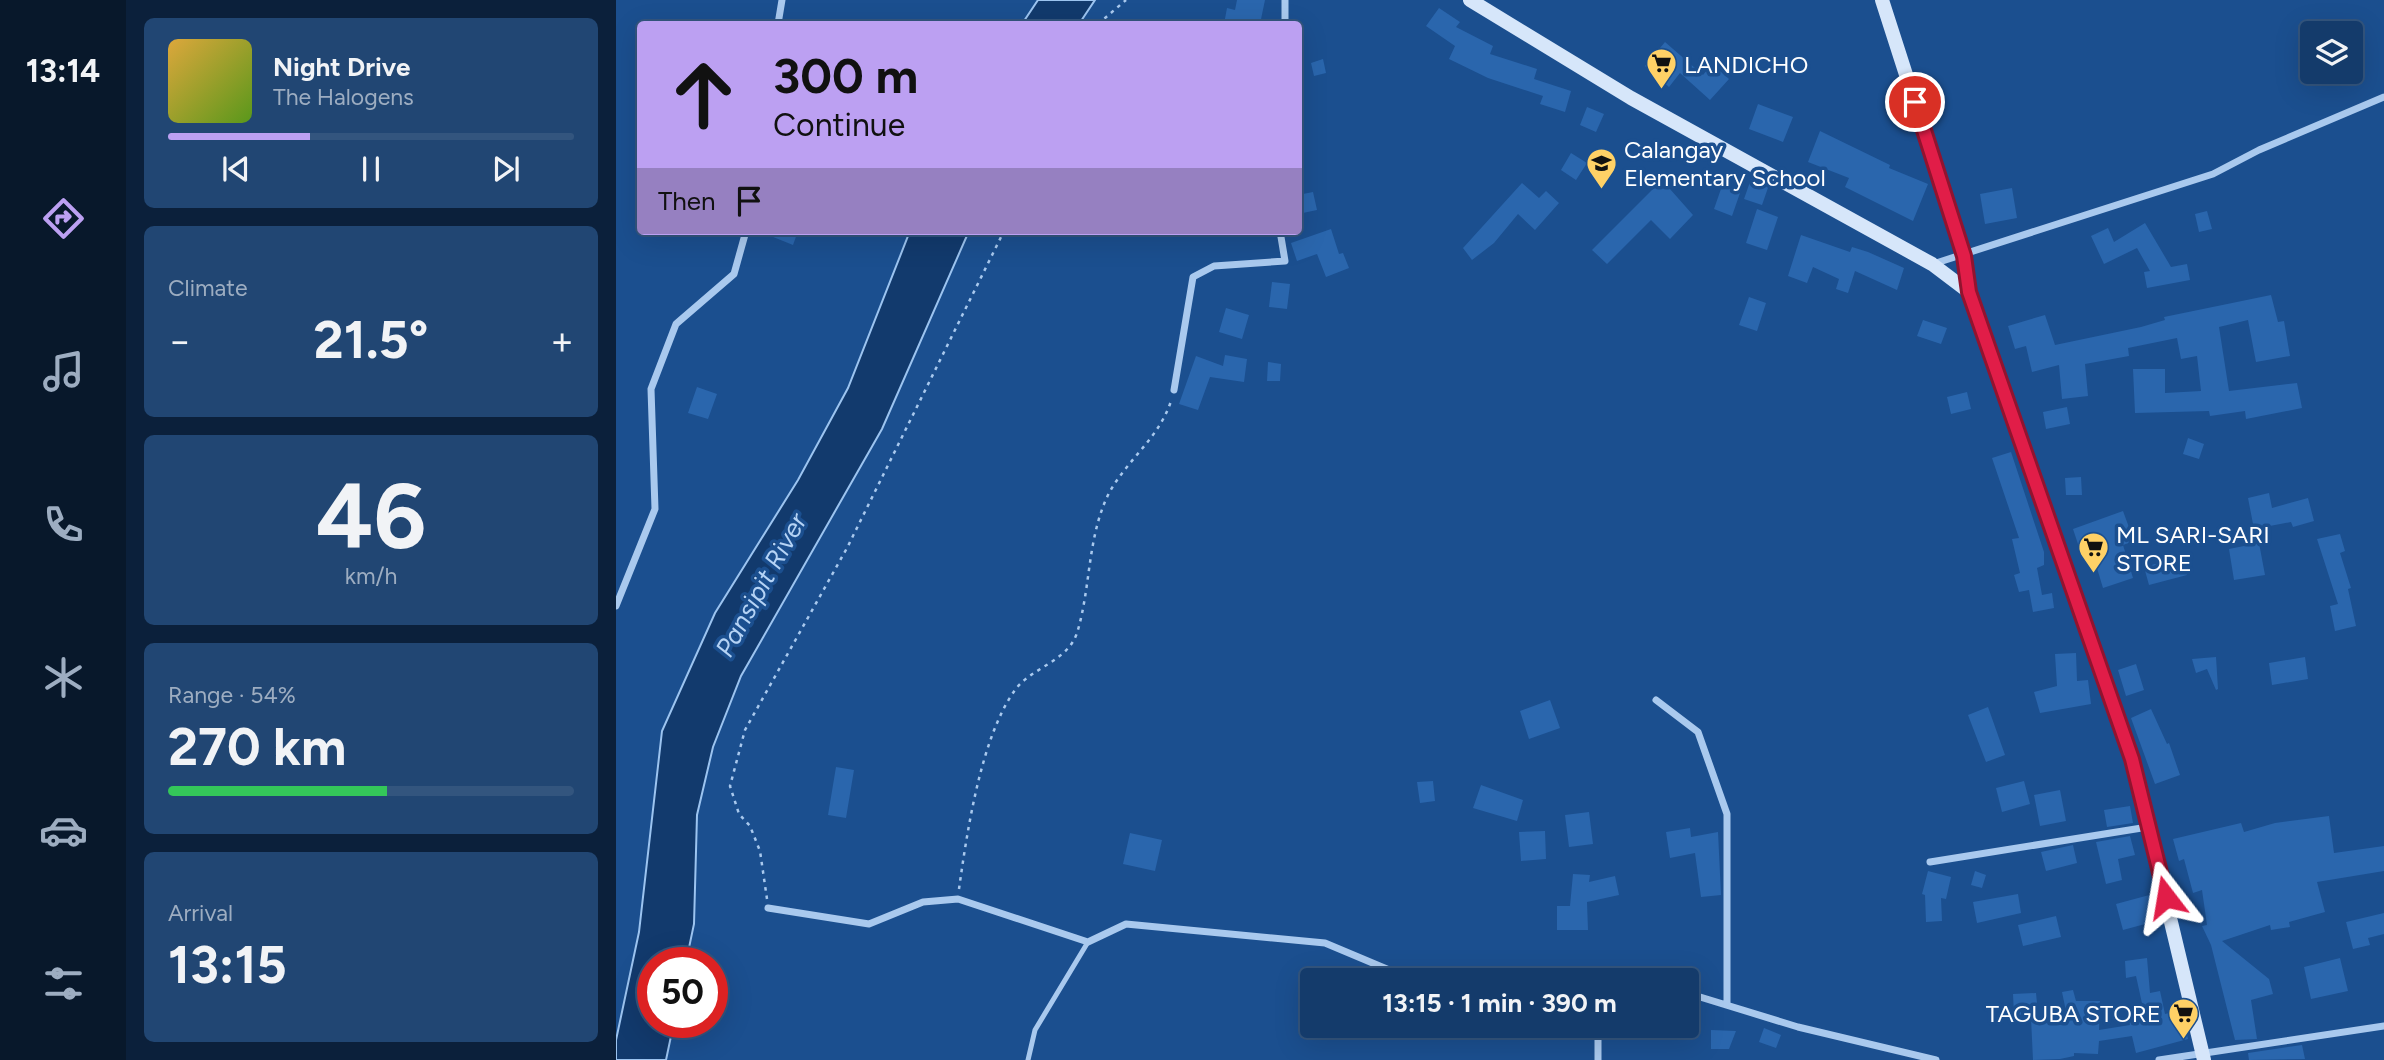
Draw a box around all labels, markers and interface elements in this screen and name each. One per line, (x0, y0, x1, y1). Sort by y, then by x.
map controls (2300, 21, 2363, 84)
button: layers (2300, 21, 2363, 84)
text: 300 m (773, 46, 918, 105)
supermarket icon: LANDICHO (1644, 47, 1678, 91)
icon: ahead (658, 49, 749, 140)
place label: LANDICHO (1684, 50, 1808, 79)
text: Night Drive (273, 51, 410, 83)
text: 13:14 (26, 52, 100, 90)
pin (1885, 72, 1945, 132)
text: The Halogens (273, 83, 414, 111)
icon: arrive (1896, 83, 1934, 121)
text: Continue (773, 106, 905, 144)
place label: Calangay Elementary School (1624, 135, 1826, 192)
school or university icon: Calangay Elementary School (1584, 146, 1618, 190)
icon: previous (217, 150, 255, 188)
icon: pause (352, 150, 390, 188)
icon: next (487, 150, 525, 188)
icon: arrive (730, 182, 768, 220)
text: Then (658, 185, 716, 217)
icon: directions (39, 194, 88, 243)
text: Climate (168, 274, 247, 302)
text: 21.5° (314, 309, 428, 371)
text: − (168, 318, 192, 364)
text: + (550, 318, 574, 364)
icon: music (39, 347, 88, 396)
text: 46 (316, 462, 426, 571)
icon: phone (39, 500, 88, 549)
water label: Pansipit River (708, 507, 814, 662)
place label: ML SARI-SARI STORE (2116, 520, 2270, 577)
supermarket icon: ML SARI-SARI STORE (2076, 531, 2110, 575)
text: km/h (345, 562, 397, 590)
icon: climate (39, 653, 88, 702)
text: Range · 54% (168, 681, 296, 709)
text: 270 km (168, 716, 346, 778)
icon: car (39, 806, 88, 855)
position arrow (2129, 860, 2203, 934)
text: Arrival (168, 899, 233, 927)
text: 13:15 (168, 934, 287, 996)
speed limit sign: 50 (637, 947, 728, 1038)
icon: filters (39, 959, 88, 1008)
text: 13:15 · 1 min · 390 m (1382, 987, 1617, 1019)
supermarket icon: TAGUBA STORE (2167, 996, 2201, 1040)
place label: TAGUBA STORE (1986, 999, 2161, 1028)

